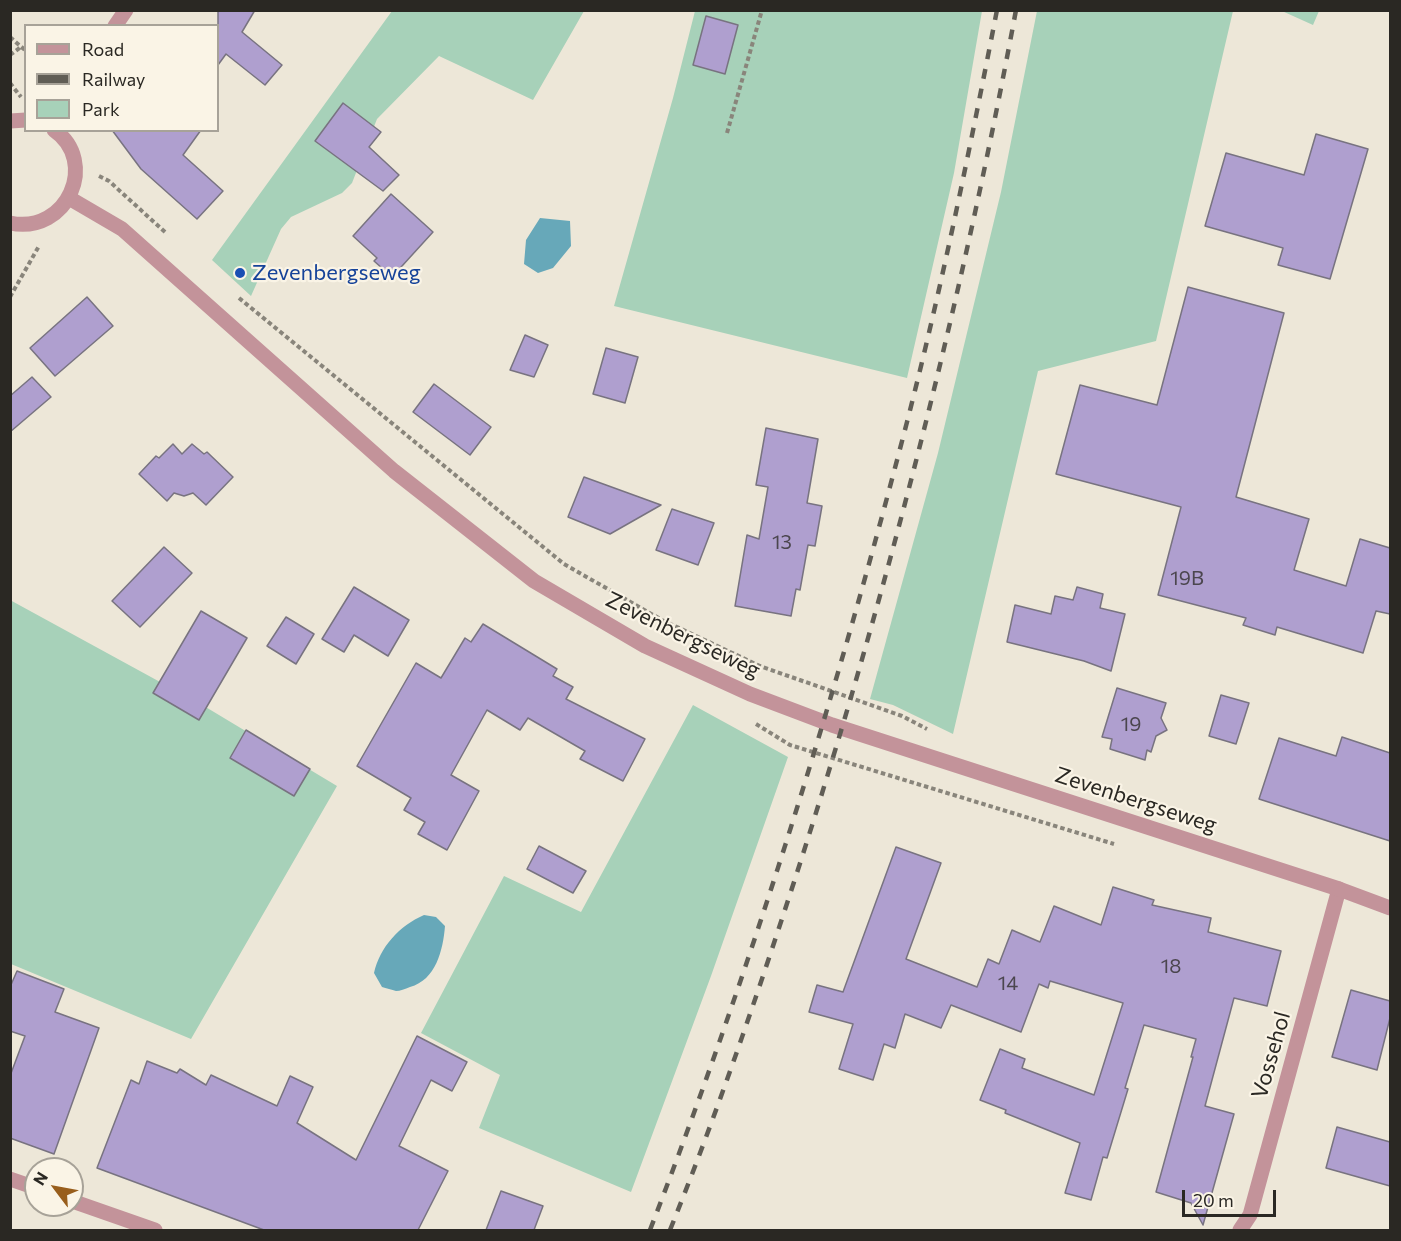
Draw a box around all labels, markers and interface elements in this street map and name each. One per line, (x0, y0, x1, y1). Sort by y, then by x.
legend (24, 24, 219, 132)
text: Road (82, 38, 124, 60)
text: Railway (82, 68, 145, 90)
text: Park (82, 98, 120, 120)
place label: Zevenbergseweg (252, 260, 421, 286)
marker: Zevenbergseweg (233, 266, 247, 280)
house number: 13 (772, 530, 792, 554)
house number: 19B (1170, 566, 1204, 590)
street label: Zevenbergseweg (601, 586, 765, 684)
house number: 19 (1121, 712, 1141, 736)
street label: Zevenbergseweg (1052, 761, 1220, 839)
house number: 18 (1161, 954, 1181, 978)
house number: 14 (998, 971, 1018, 995)
street label: Vossehol (1246, 1008, 1296, 1102)
north arrow (24, 1157, 84, 1217)
text: N (29, 1168, 51, 1188)
scale bar (1185, 1178, 1280, 1216)
text: 20 m (1193, 1189, 1234, 1211)

